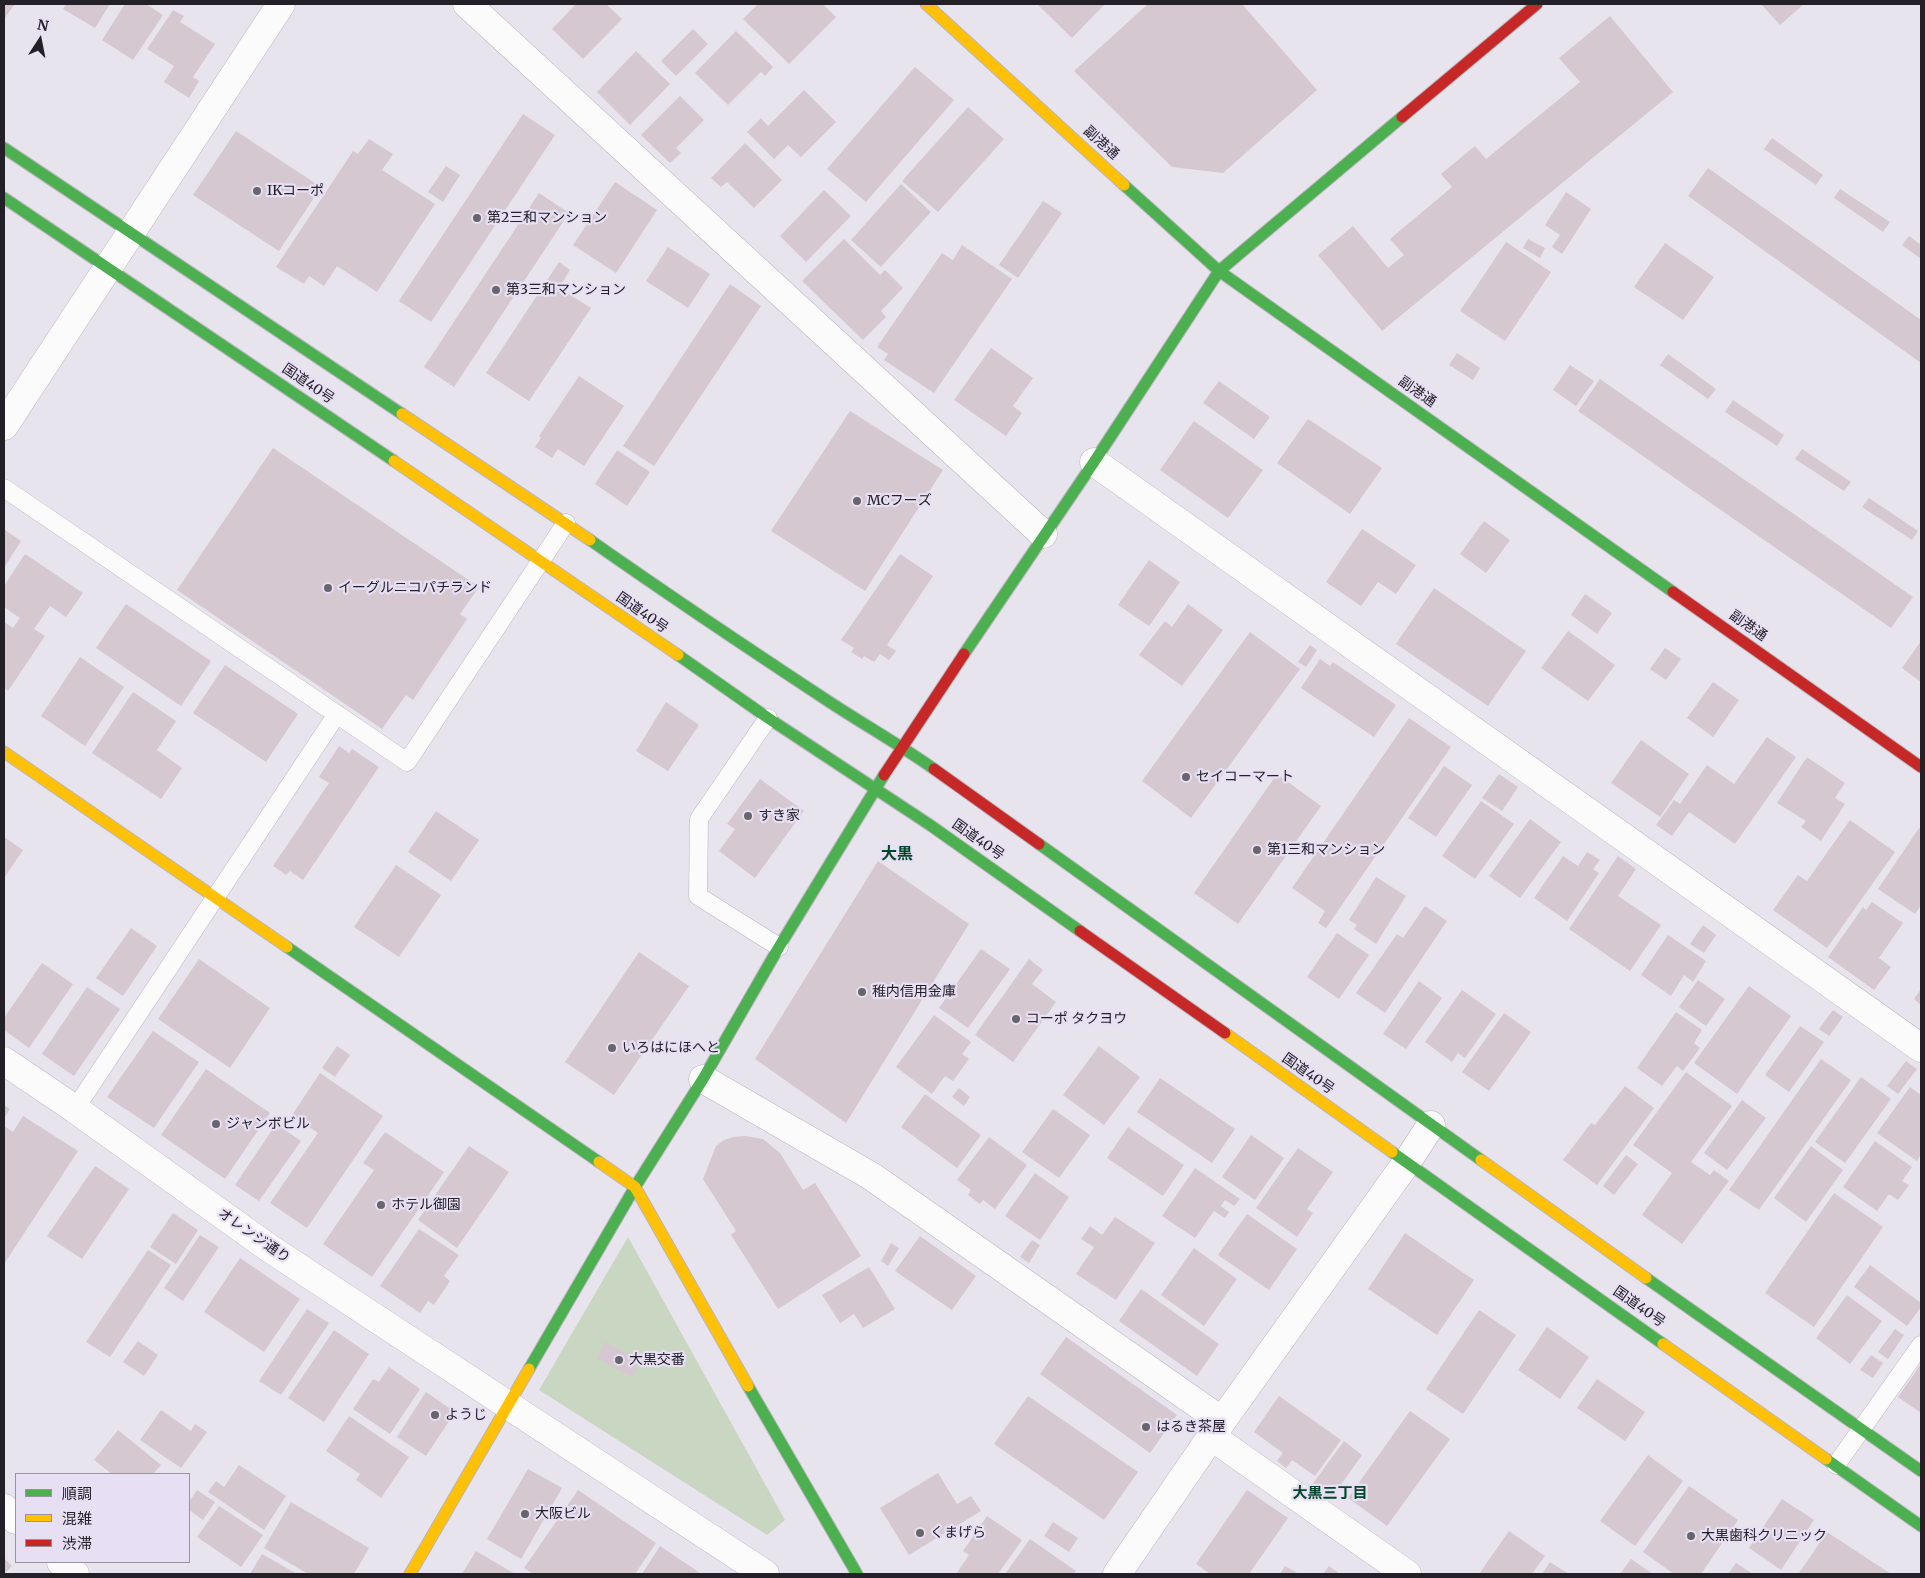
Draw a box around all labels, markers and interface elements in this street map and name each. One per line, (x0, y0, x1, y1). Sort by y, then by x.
north arrow (15, 15, 65, 65)
text: N (36, 15, 50, 35)
street label: 副港通 (1080, 123, 1122, 163)
place label: IKコーポ (267, 183, 324, 199)
marker: IKコーポ (251, 185, 263, 197)
place label: 第2三和マンション (487, 210, 607, 226)
marker: 第2三和マンション (471, 212, 483, 224)
place label: 第3三和マンション (506, 282, 626, 298)
marker: 第3三和マンション (490, 284, 502, 296)
street label: 国道40号 (279, 360, 337, 408)
street label: 副港通 (1395, 373, 1439, 411)
place label: MCフーズ (867, 493, 932, 509)
marker: MCフーズ (851, 495, 863, 507)
place label: イーグルニコパチランド (338, 580, 492, 596)
marker: イーグルニコパチランド (322, 582, 334, 594)
street label: 国道40号 (613, 589, 671, 637)
street label: 副港通 (1726, 607, 1770, 645)
place label: セイコーマート (1196, 769, 1294, 785)
marker: セイコーマート (1180, 771, 1192, 783)
place label: すき家 (758, 808, 800, 824)
marker: すき家 (742, 810, 754, 822)
street label: 国道40号 (949, 816, 1007, 864)
place label: 第1三和マンション (1267, 842, 1385, 858)
district label: 大黒 (881, 844, 913, 864)
marker: 第1三和マンション (1251, 844, 1263, 856)
place label: 稚内信用金庫 (872, 984, 956, 1000)
marker: 稚内信用金庫 (856, 986, 868, 998)
place label: コーポ タクヨウ (1026, 1011, 1127, 1027)
marker: コーポ タクヨウ (1010, 1013, 1022, 1025)
place label: いろはにほへと (622, 1040, 720, 1056)
marker: いろはにほへと (606, 1042, 618, 1054)
street label: 国道40号 (1279, 1050, 1337, 1098)
place label: ジャンボビル (226, 1116, 310, 1132)
marker: ジャンボビル (210, 1118, 222, 1130)
place label: ホテル御園 (391, 1197, 461, 1213)
marker: ホテル御園 (375, 1199, 387, 1211)
street label: オレンジ通り (215, 1205, 293, 1267)
street label: 国道40号 (1610, 1283, 1668, 1331)
place label: 大黒交番 (629, 1352, 685, 1368)
marker: 大黒交番 (613, 1354, 625, 1366)
place label: ようじ (445, 1407, 487, 1423)
marker: ようじ (429, 1409, 441, 1421)
place label: はるき茶屋 (1156, 1419, 1226, 1435)
marker: はるき茶屋 (1140, 1421, 1152, 1433)
legend (15, 1473, 190, 1563)
text: 順調 (62, 1484, 92, 1503)
district label: 大黒三丁目 (1293, 1485, 1367, 1503)
place label: 大阪ビル (535, 1506, 591, 1522)
marker: 大阪ビル (519, 1508, 531, 1520)
text: 混雑 (62, 1509, 92, 1528)
place label: くまげら (930, 1525, 986, 1541)
marker: くまげら (914, 1527, 926, 1539)
place label: 大黒歯科クリニック (1701, 1528, 1827, 1544)
marker: 大黒歯科クリニック (1685, 1530, 1697, 1542)
text: 渋滞 (62, 1534, 92, 1553)

